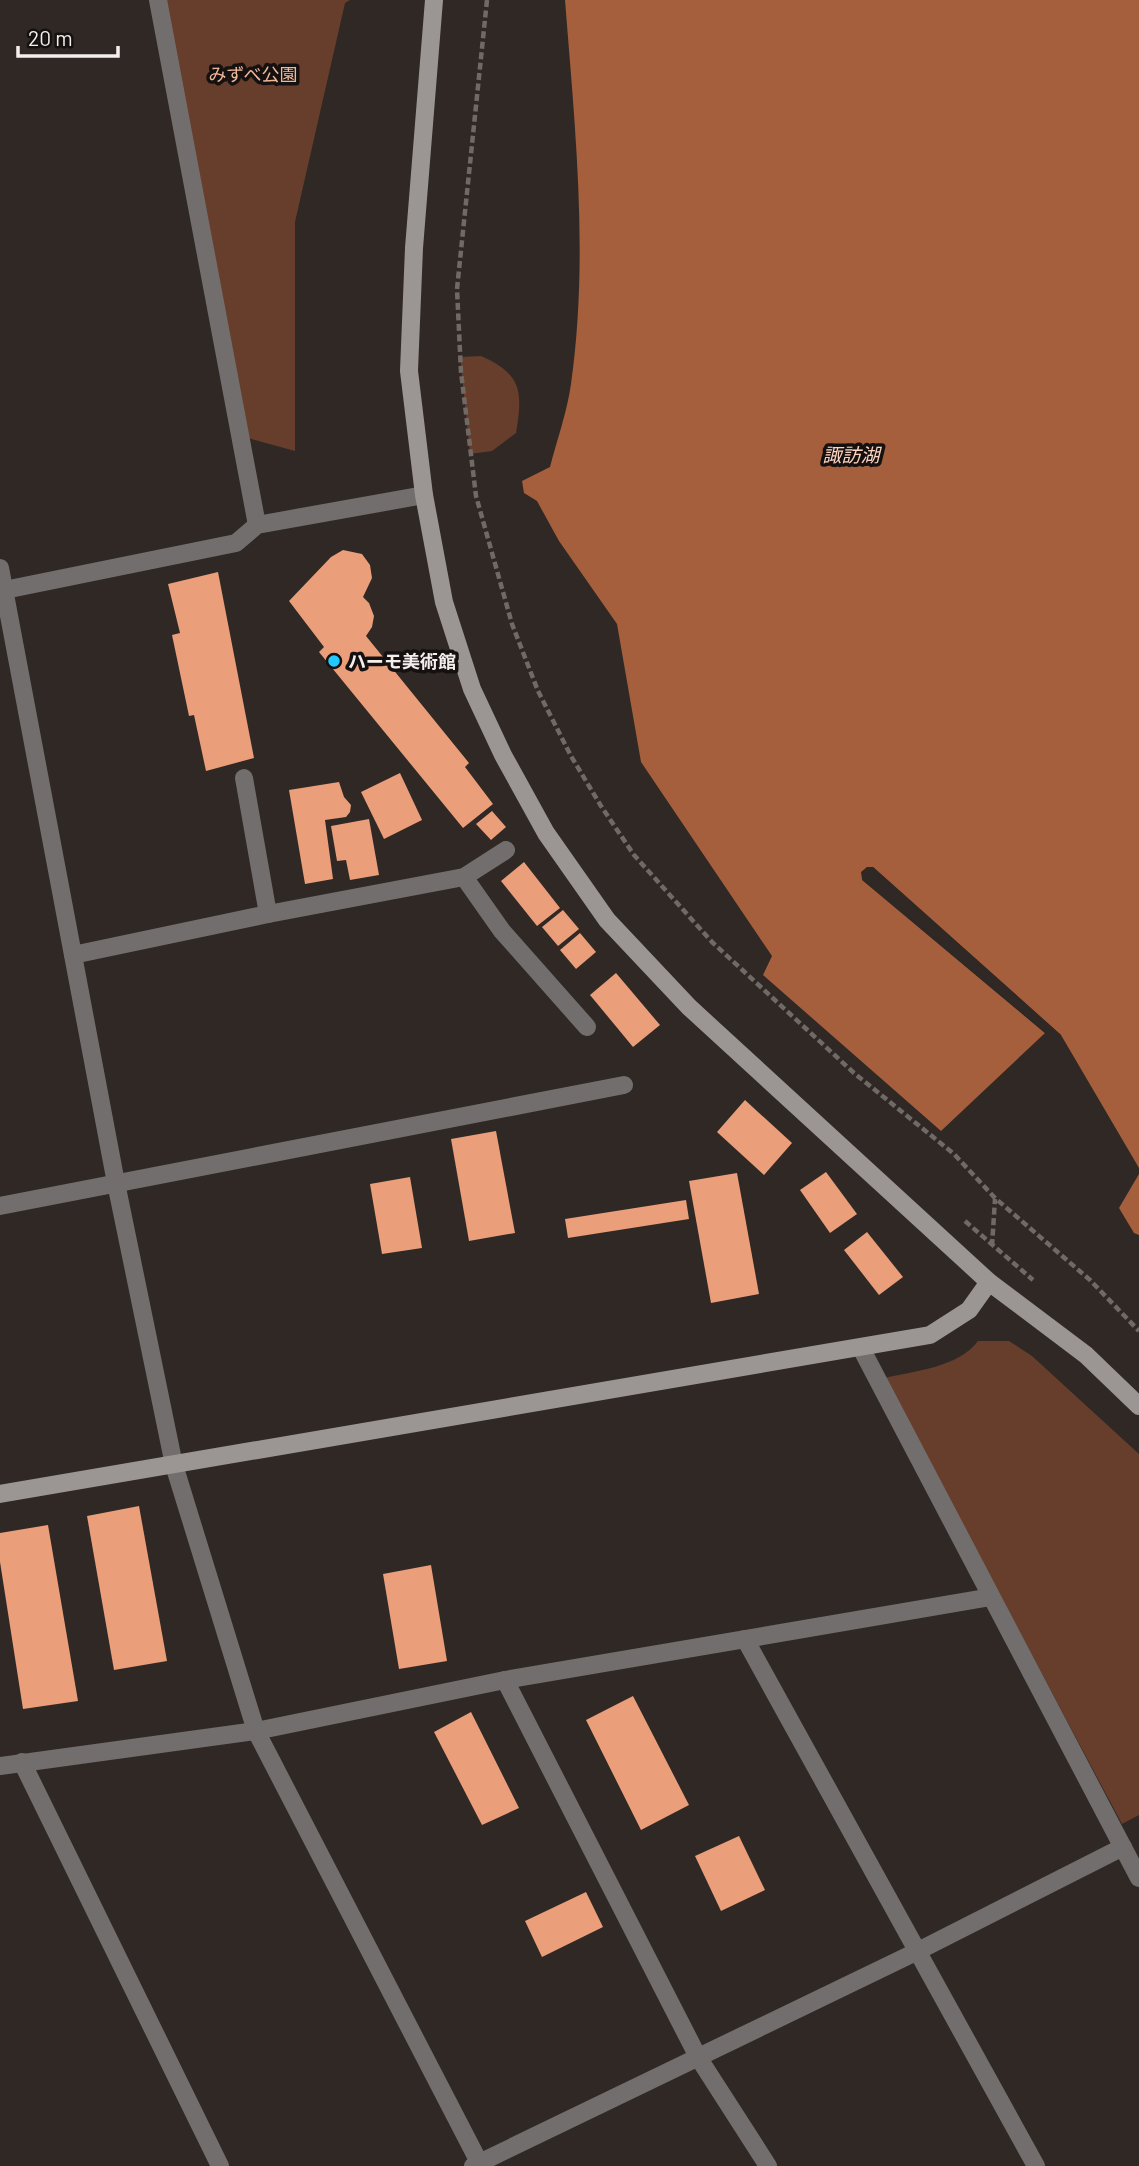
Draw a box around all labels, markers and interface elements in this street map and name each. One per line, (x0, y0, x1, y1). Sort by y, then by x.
scale bar (18, 14, 117, 58)
text: 20 m (28, 25, 73, 50)
park label: みずべ公園 (208, 63, 298, 85)
water label: 諏訪湖 (822, 443, 882, 466)
place label: ハーモ美術館 (348, 650, 456, 672)
marker: ハーモ美術館 (326, 653, 342, 669)

